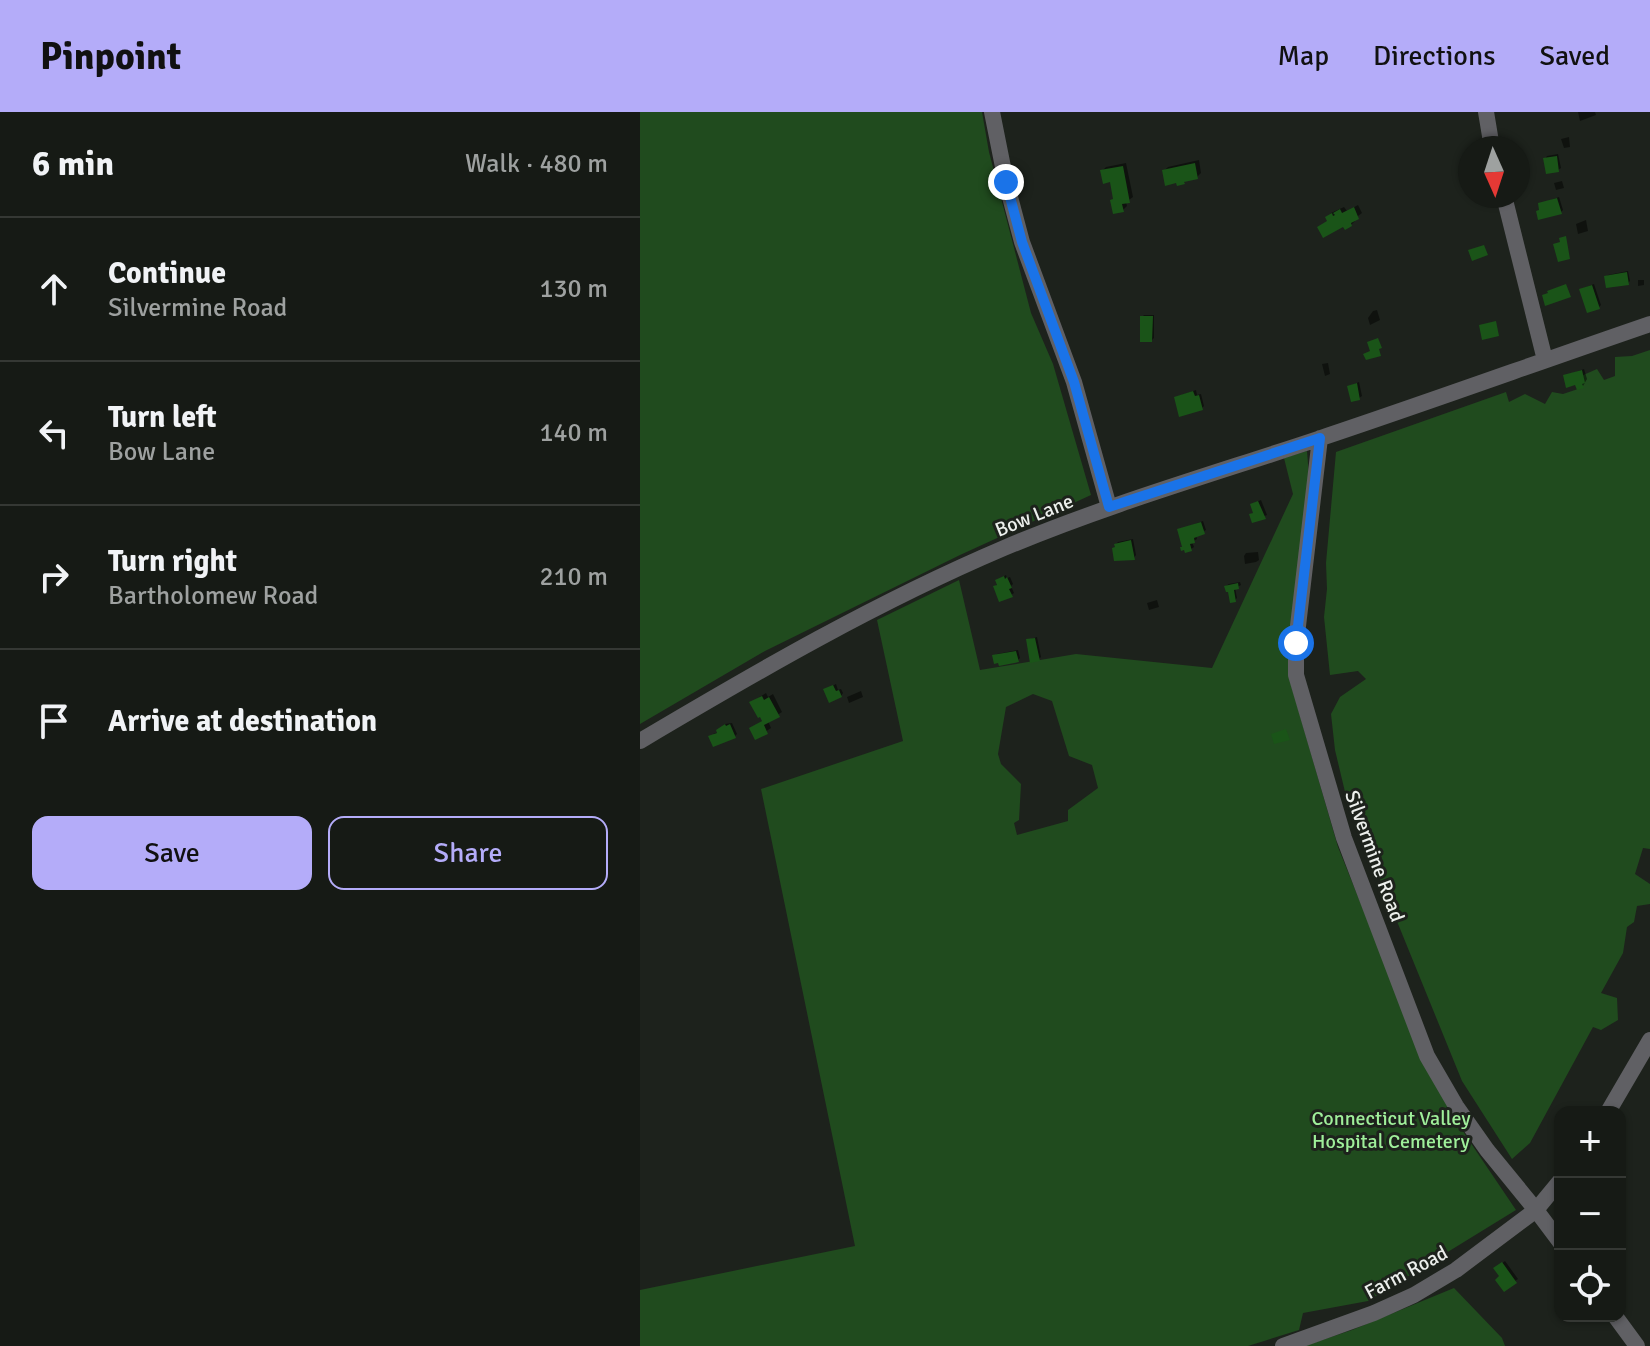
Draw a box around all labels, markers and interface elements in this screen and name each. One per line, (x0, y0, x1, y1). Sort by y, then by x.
text: Pinpoint (40, 33, 181, 80)
text: Map (1277, 39, 1329, 73)
text: Directions (1373, 39, 1495, 73)
text: Saved (1539, 39, 1610, 73)
north arrow (1458, 136, 1530, 208)
text: 6 min (32, 143, 114, 185)
text: Walk · 480 m (465, 148, 608, 180)
route end (988, 164, 1024, 200)
text: Continue (108, 255, 226, 292)
icon: ahead (32, 267, 76, 311)
text: 130 m (539, 273, 608, 305)
text: Silvermine Road (108, 292, 287, 324)
text: Turn left (108, 399, 217, 436)
icon: left (32, 411, 76, 455)
text: 140 m (539, 417, 608, 449)
text: Bow Lane (108, 436, 215, 468)
street label: Bow Lane (991, 488, 1077, 543)
text: Turn right (108, 543, 237, 580)
icon: right (32, 555, 76, 599)
text: 210 m (539, 561, 608, 593)
text: Bartholomew Road (108, 580, 318, 612)
route start (1278, 625, 1314, 661)
icon: arrive (32, 699, 76, 743)
text: Arrive at destination (108, 703, 377, 740)
street label: Silvermine Road (1339, 787, 1410, 925)
button: Save (32, 816, 312, 890)
button: Share (328, 816, 608, 890)
park label: Connecticut Valley Hospital Cemetery (1311, 1106, 1471, 1154)
map controls (1554, 1106, 1626, 1322)
button: + (1554, 1106, 1626, 1178)
button: − (1554, 1178, 1626, 1250)
street label: Farm Road (1360, 1240, 1452, 1305)
button: locate (1554, 1250, 1626, 1322)

